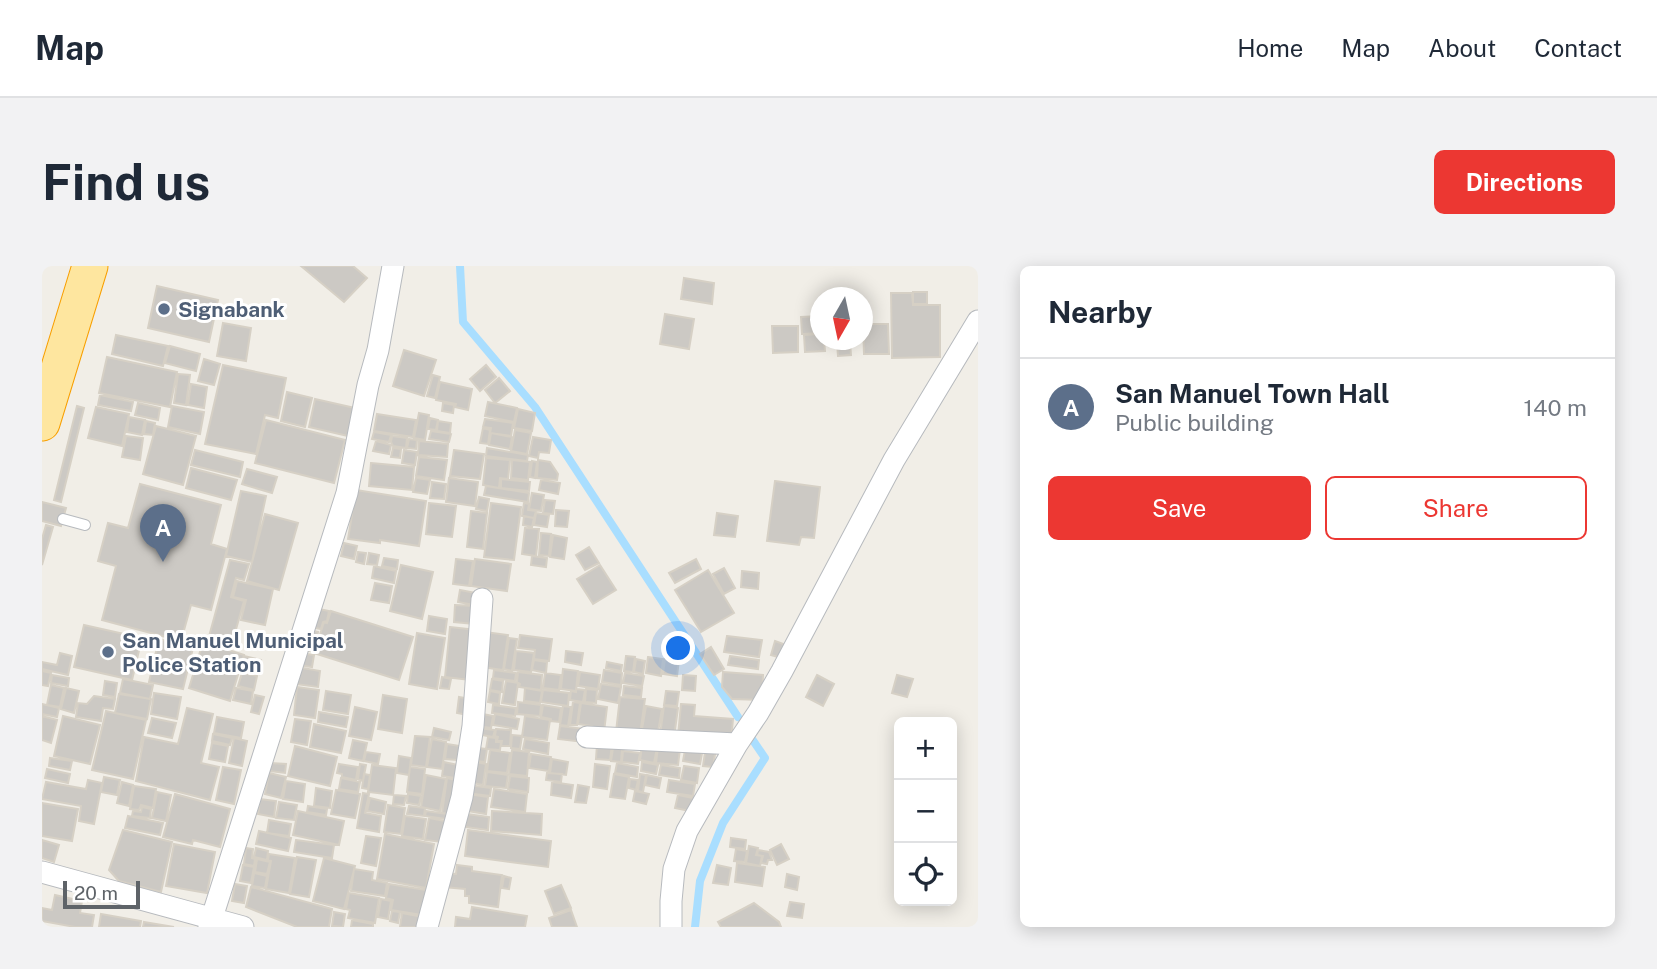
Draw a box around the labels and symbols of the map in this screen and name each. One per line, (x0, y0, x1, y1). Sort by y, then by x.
north arrow (810, 287, 873, 350)
place label: Signabank (178, 297, 285, 322)
marker: Signabank (156, 301, 172, 317)
pin: A (140, 504, 186, 562)
place label: San Manuel Municipal Police Station (122, 628, 344, 677)
your location (661, 631, 695, 665)
marker: San Manuel Municipal Police Station (100, 644, 116, 660)
scale bar (63, 878, 140, 910)

